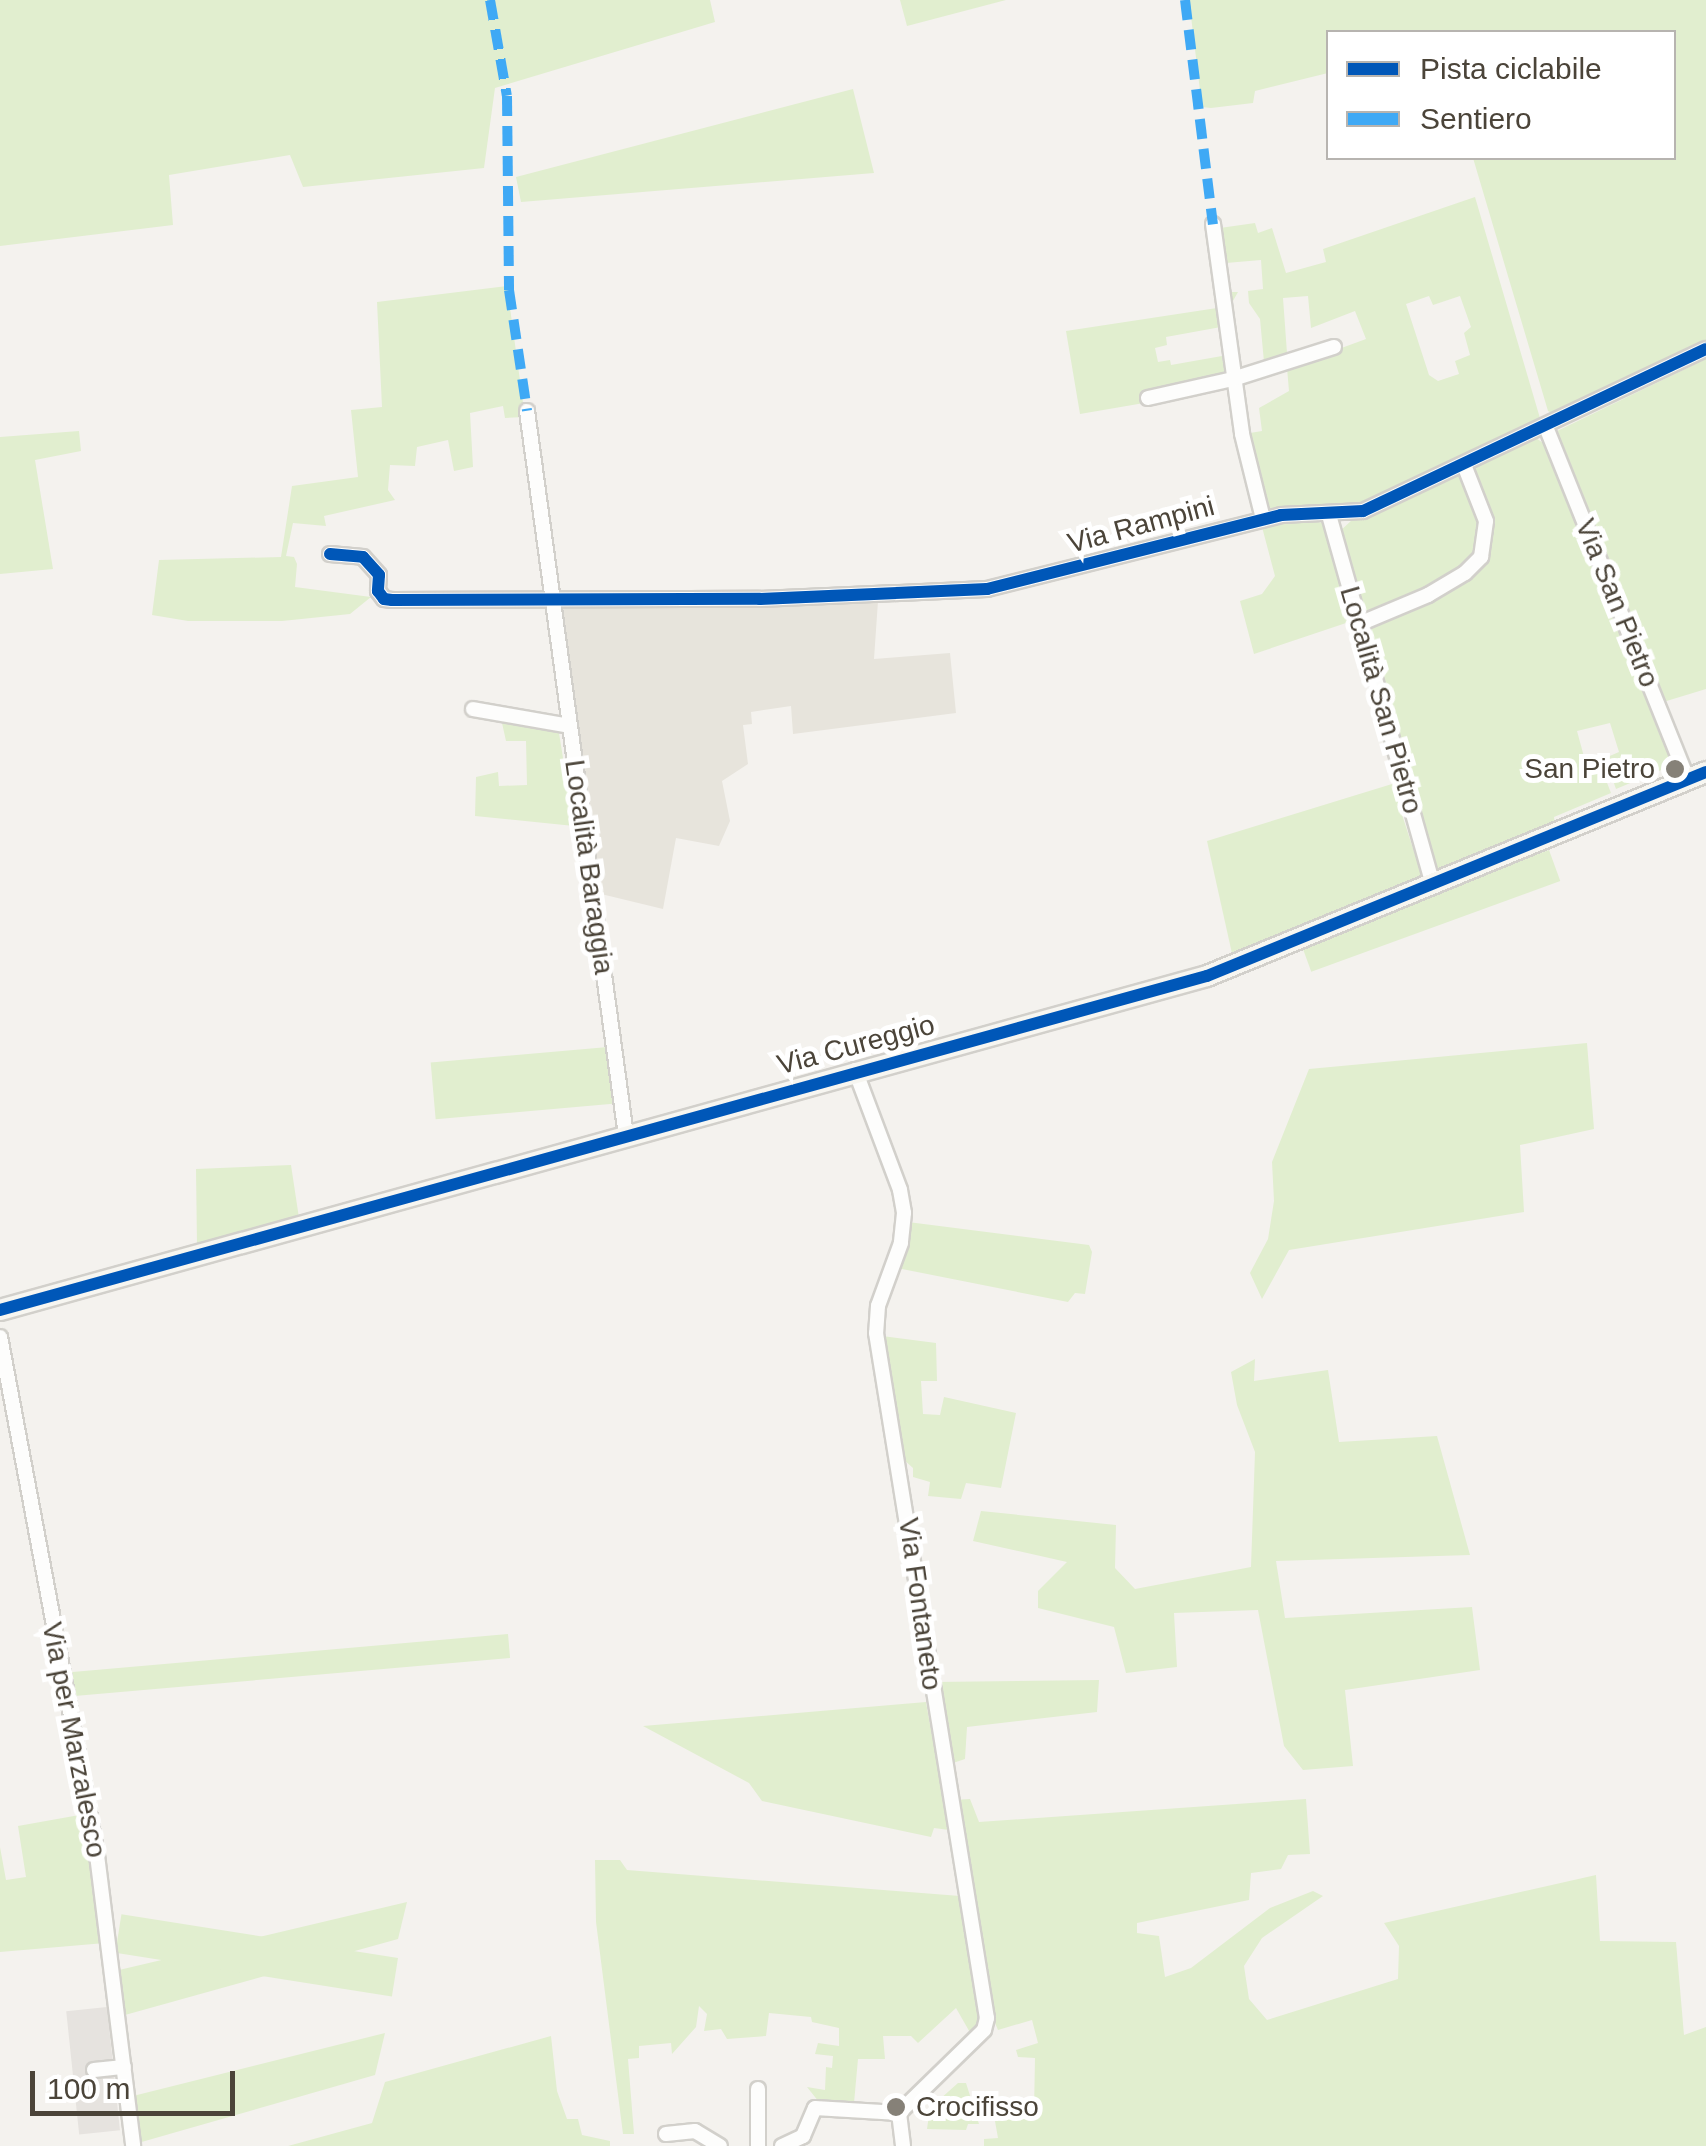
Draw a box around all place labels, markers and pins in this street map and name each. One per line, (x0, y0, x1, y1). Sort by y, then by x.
place label: San Pietro (1524, 752, 1655, 786)
marker: San Pietro (1664, 758, 1686, 780)
place label: Crocifisso (916, 2090, 1039, 2124)
marker: Crocifisso (885, 2096, 907, 2118)

